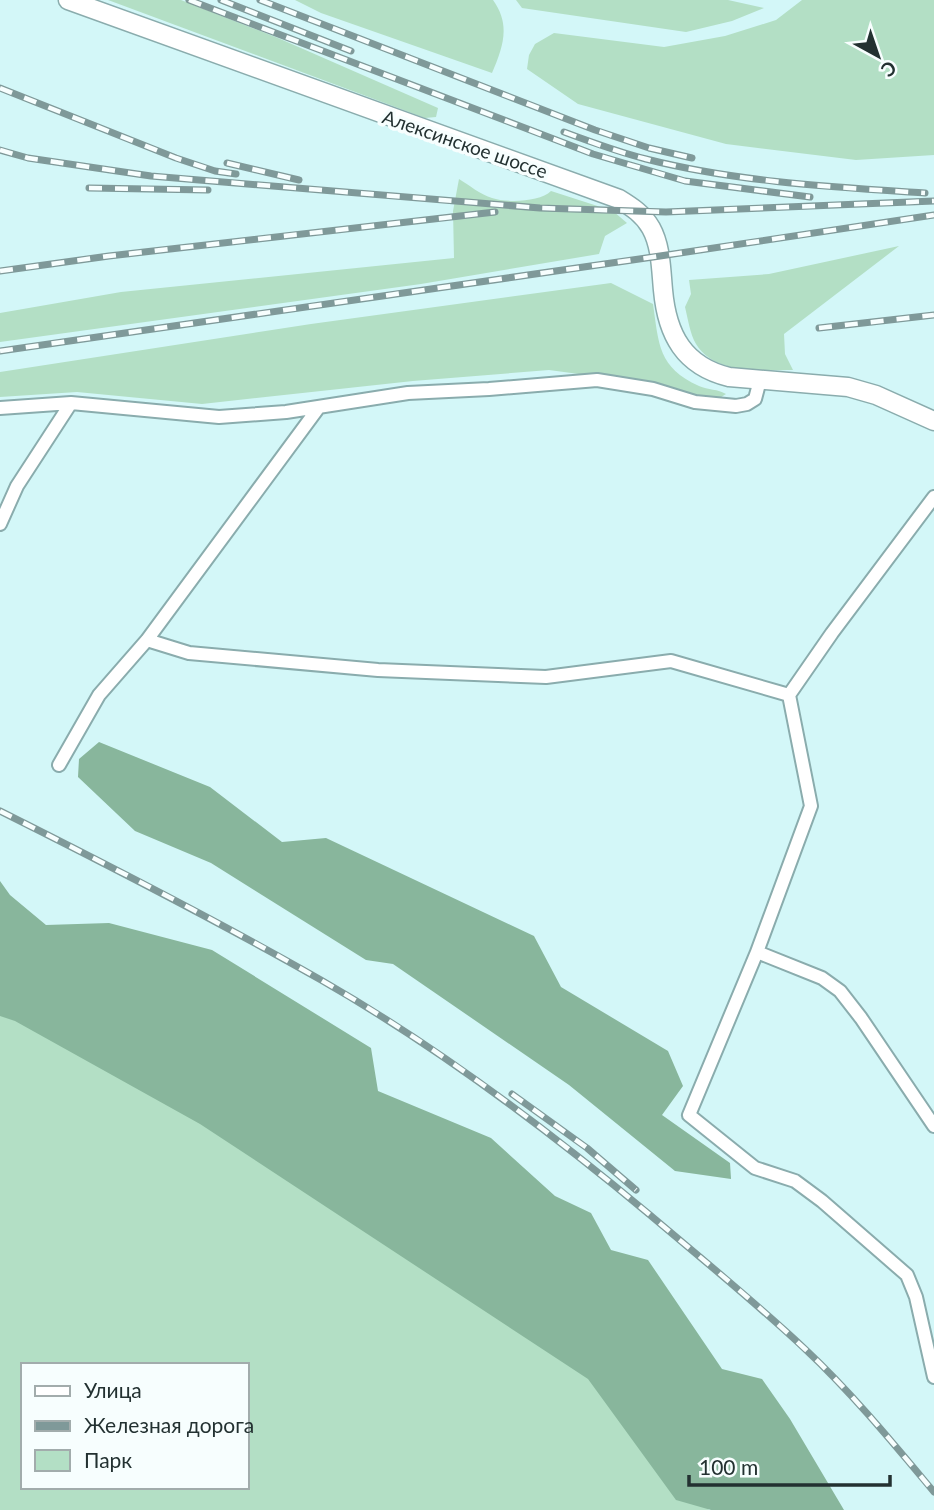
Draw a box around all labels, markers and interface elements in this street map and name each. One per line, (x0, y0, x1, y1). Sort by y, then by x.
north arrow (843, 21, 913, 91)
text: С (877, 57, 901, 83)
street label: Алексинское шоссе (380, 105, 551, 183)
legend (21, 1363, 248, 1489)
text: Улица (84, 1377, 142, 1402)
text: Железная дорога (84, 1412, 254, 1437)
scale bar (689, 1444, 890, 1488)
text: Парк (84, 1447, 132, 1472)
text: 100 m (699, 1454, 758, 1479)

